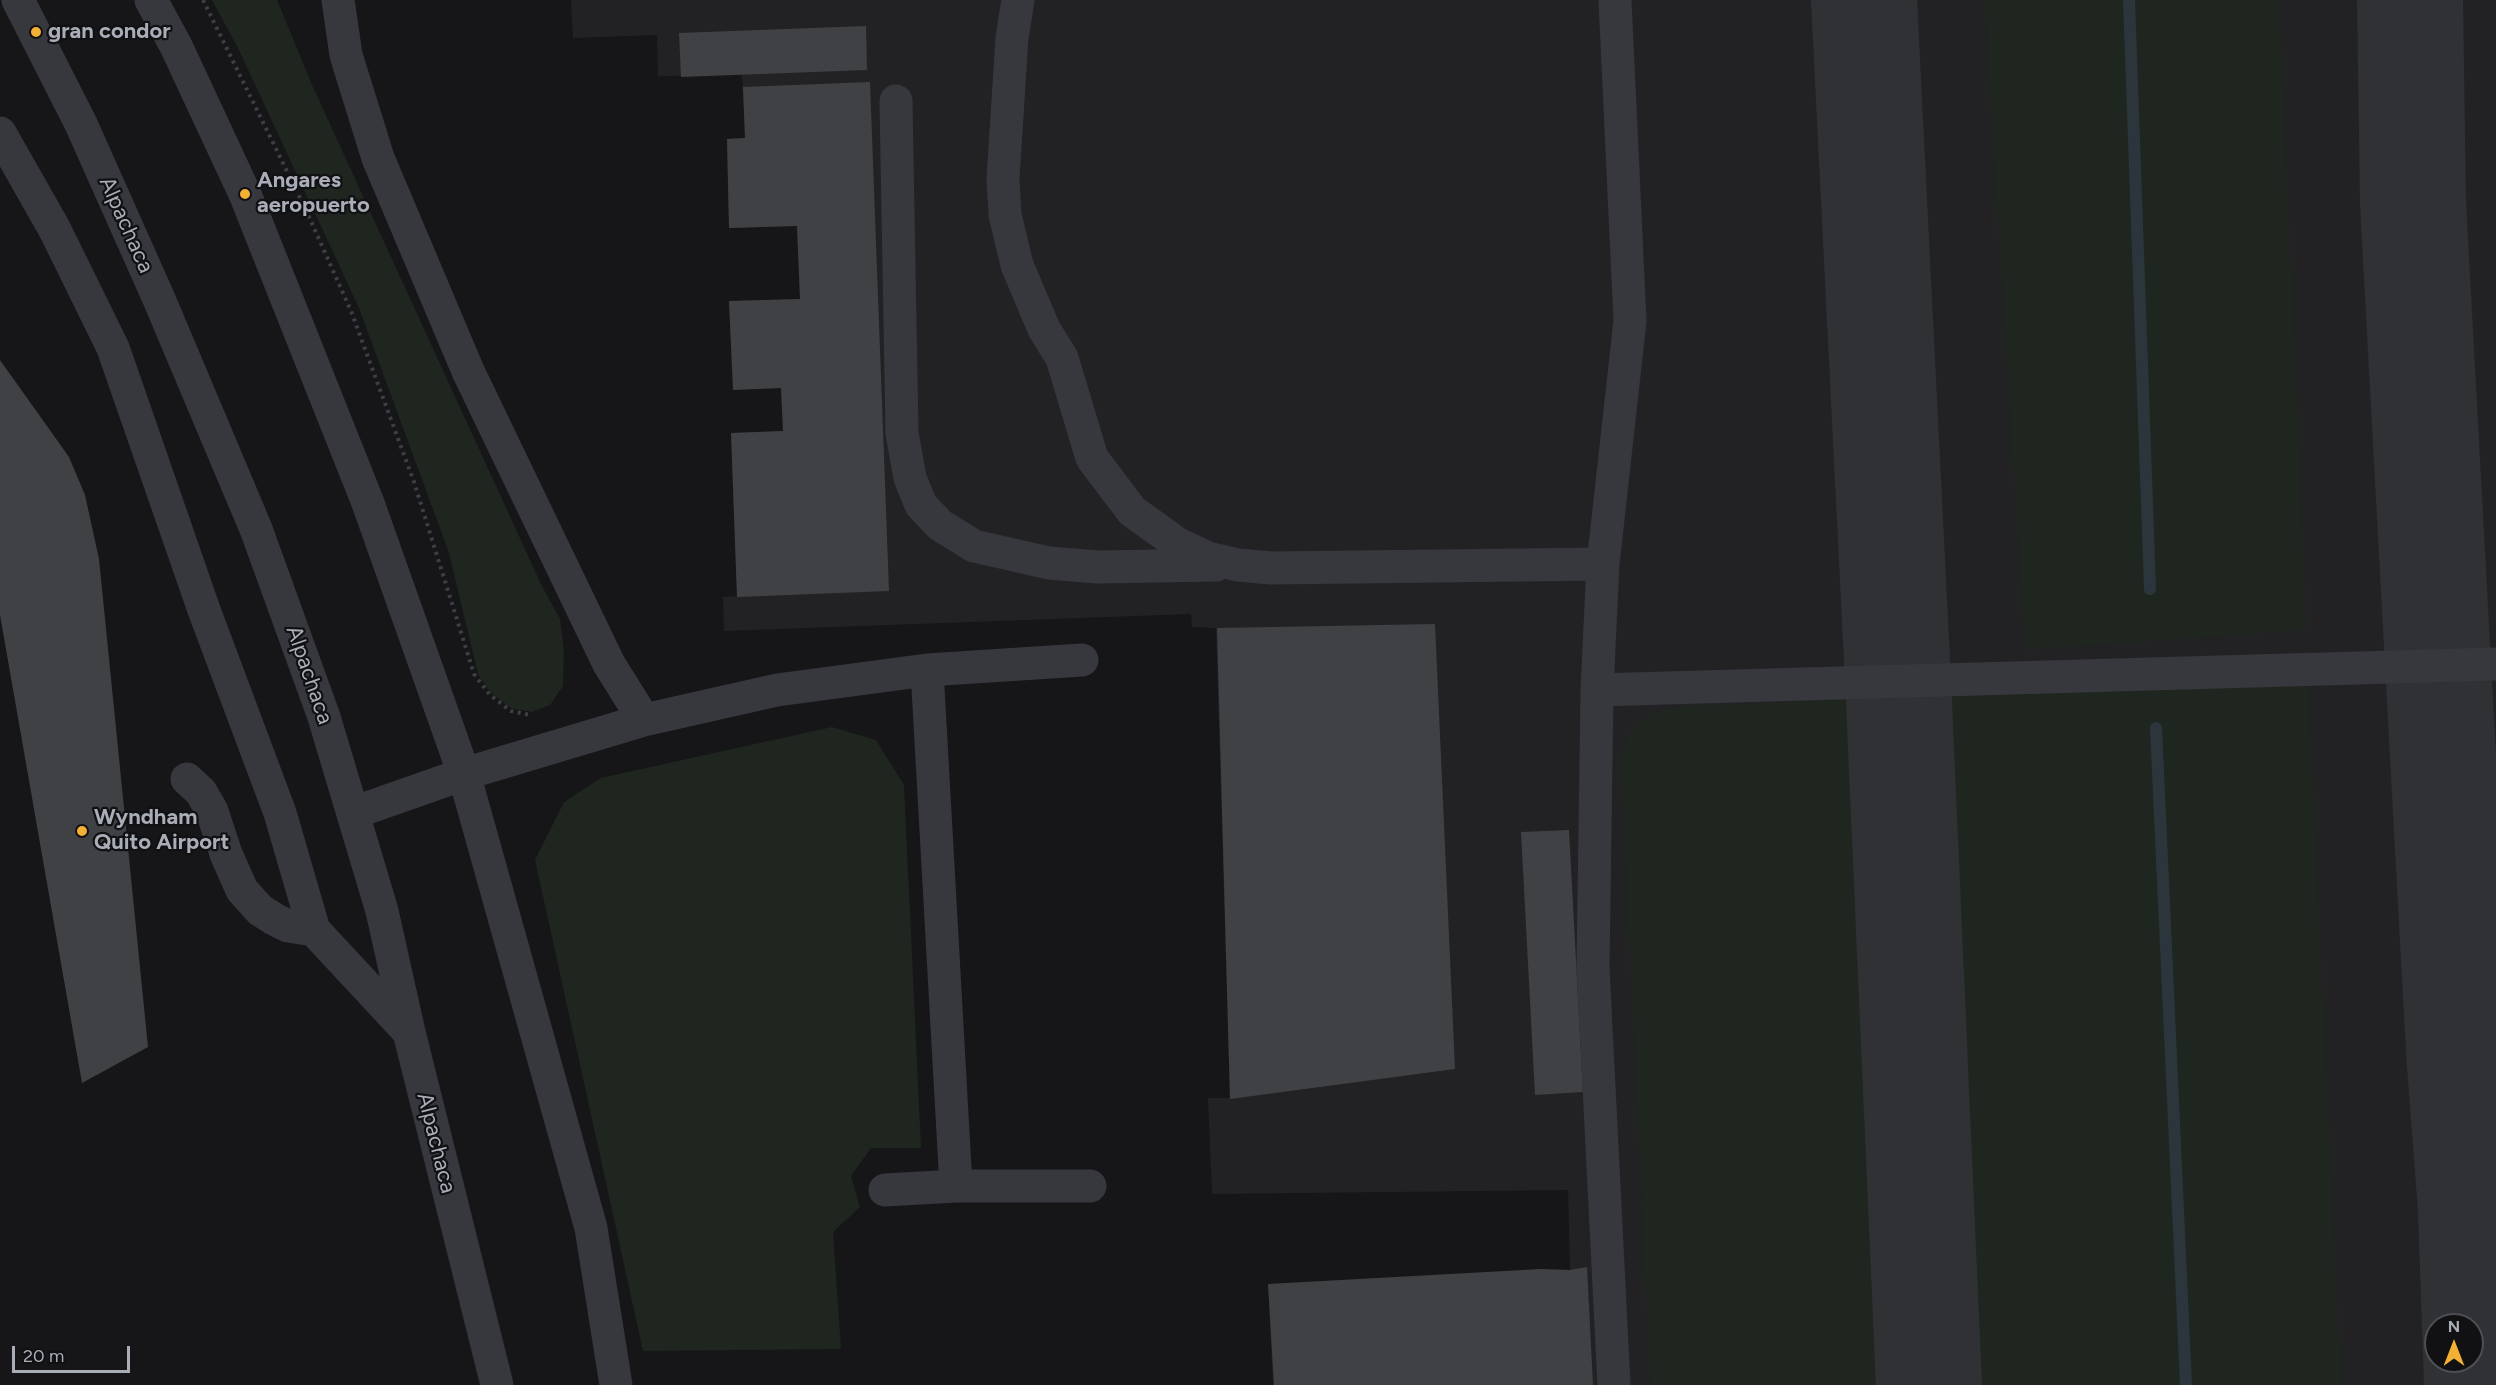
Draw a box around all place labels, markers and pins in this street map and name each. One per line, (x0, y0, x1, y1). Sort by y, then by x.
place label: gran condor (48, 19, 171, 45)
marker: gran condor (29, 25, 43, 39)
place label: Angares aeropuerto (257, 168, 370, 220)
marker: Angares aeropuerto (238, 187, 252, 201)
place label: Wyndham Quito Airport (94, 805, 229, 856)
marker: Wyndham Quito Airport (75, 824, 89, 838)

